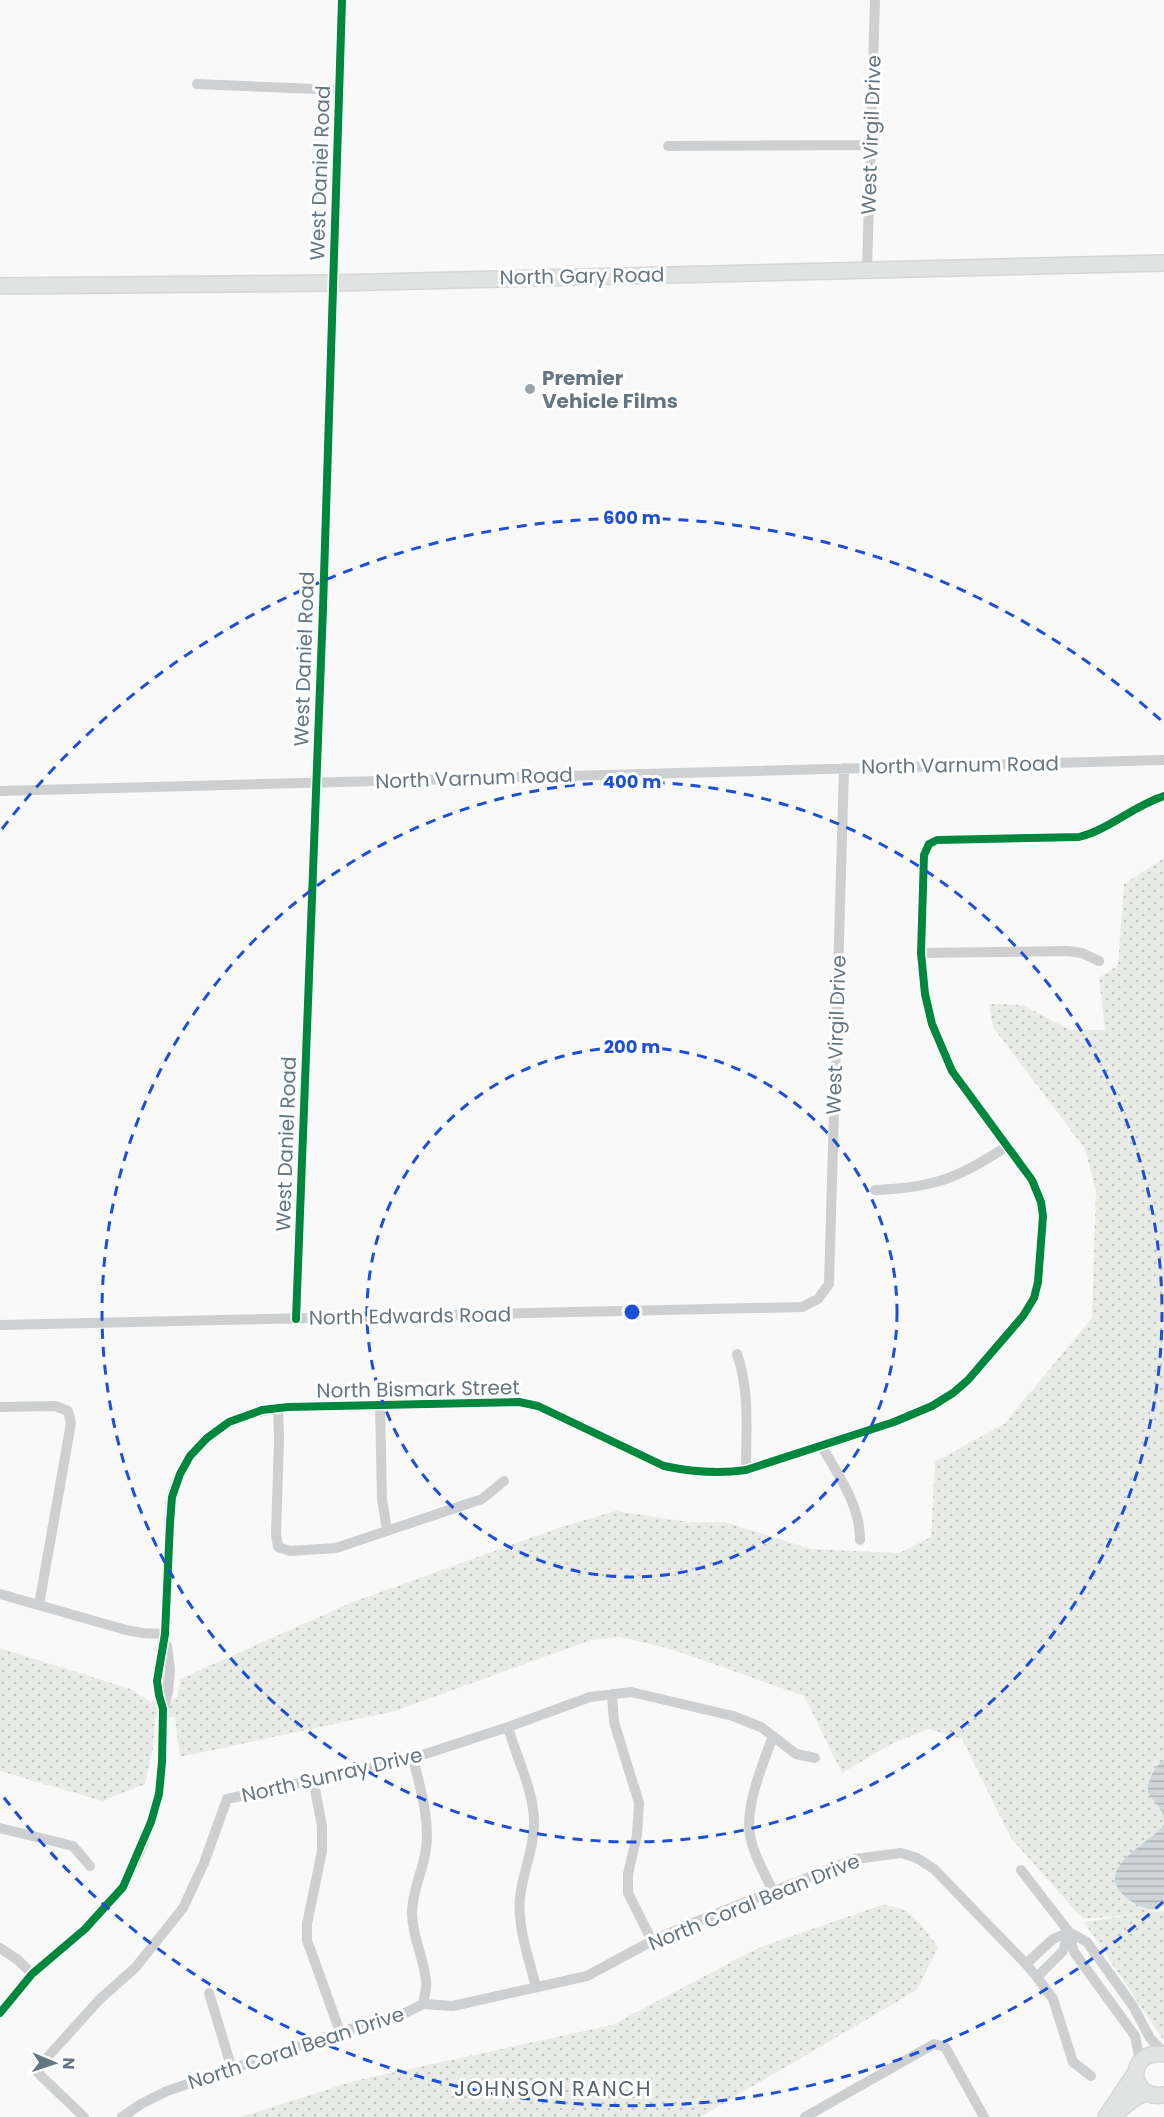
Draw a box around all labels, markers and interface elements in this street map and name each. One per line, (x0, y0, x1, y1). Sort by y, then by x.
street label: West Virgil Drive (854, 55, 888, 215)
street label: West Daniel Road (303, 85, 337, 261)
street label: North Gary Road (499, 261, 665, 291)
place label: Premier Vehicle Films (542, 364, 678, 415)
marker: Premier Vehicle Films (523, 382, 537, 396)
text: 600 m (603, 505, 661, 530)
street label: West Daniel Road (287, 571, 321, 747)
street label: North Varnum Road (861, 749, 1059, 781)
street label: North Varnum Road (375, 761, 573, 795)
text: 400 m (603, 769, 661, 794)
street label: West Virgil Drive (819, 955, 853, 1115)
text: 200 m (604, 1034, 660, 1059)
street label: West Daniel Road (269, 1056, 303, 1232)
street label: North Edwards Road (309, 1300, 511, 1332)
centre of rings (622, 1302, 642, 1322)
street label: North Bismark Street (316, 1373, 520, 1405)
street label: North Sunray Drive (239, 1741, 425, 1809)
street label: North Coral Bean Drive (644, 1847, 864, 1957)
street label: North Coral Bean Drive (184, 2000, 408, 2096)
north arrow (24, 2033, 84, 2093)
text: N (57, 2057, 80, 2070)
district label: JOHNSON RANCH (454, 2074, 652, 2103)

